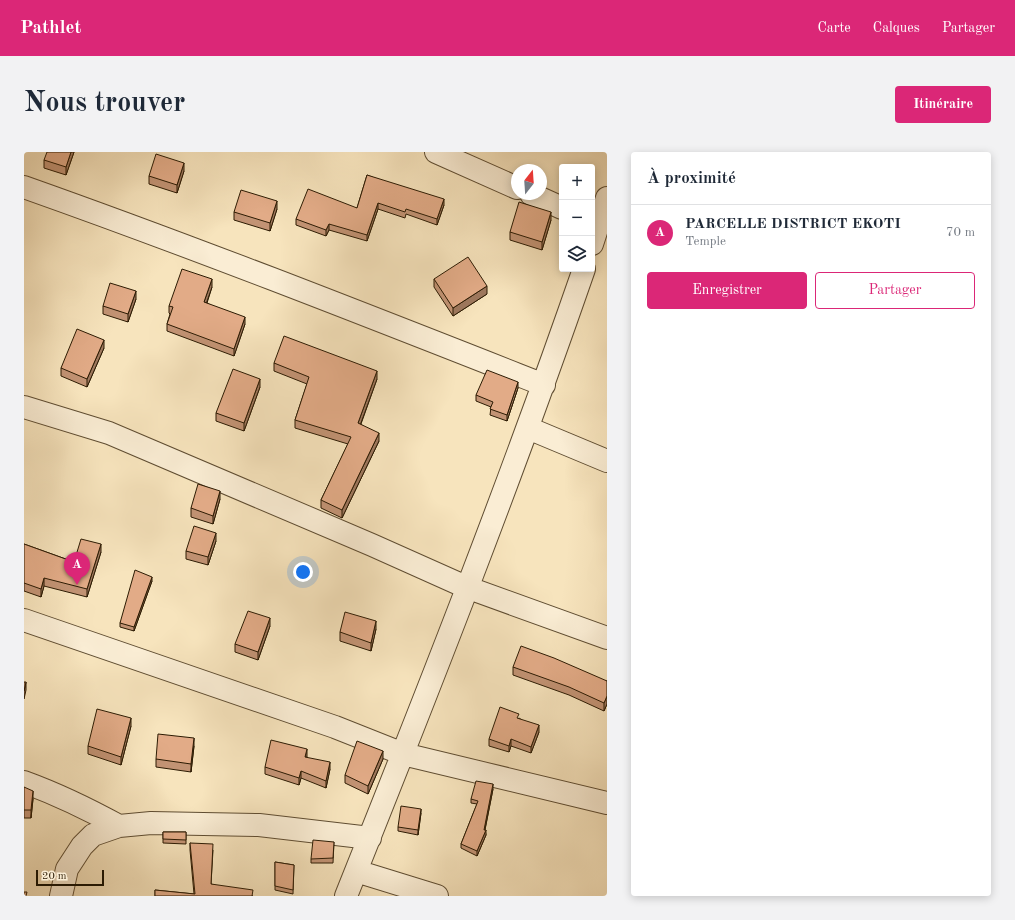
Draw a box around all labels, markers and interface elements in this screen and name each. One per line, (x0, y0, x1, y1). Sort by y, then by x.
text: Pathlet (20, 19, 81, 38)
text: Carte (817, 21, 851, 35)
text: Calques (873, 21, 920, 35)
text: Partager (942, 21, 995, 35)
button: Itinéraire (895, 86, 991, 123)
text: Nous trouver (24, 90, 185, 118)
north arrow (511, 164, 547, 200)
map controls (559, 164, 595, 272)
button: + (559, 164, 595, 200)
text: À proximité (647, 170, 736, 187)
button: − (559, 200, 595, 236)
text: PARCELLE DISTRICT EKOTI (685, 217, 901, 232)
text: A (655, 226, 665, 239)
text: 70 m (946, 226, 975, 239)
text: Temple (685, 235, 726, 248)
button: layers (559, 236, 595, 272)
button: Enregistrer (647, 272, 807, 309)
button: Partager (815, 272, 975, 309)
pin: A (64, 552, 90, 585)
your location (293, 562, 313, 582)
scale bar (36, 868, 104, 887)
text: 20 m (42, 871, 67, 882)

